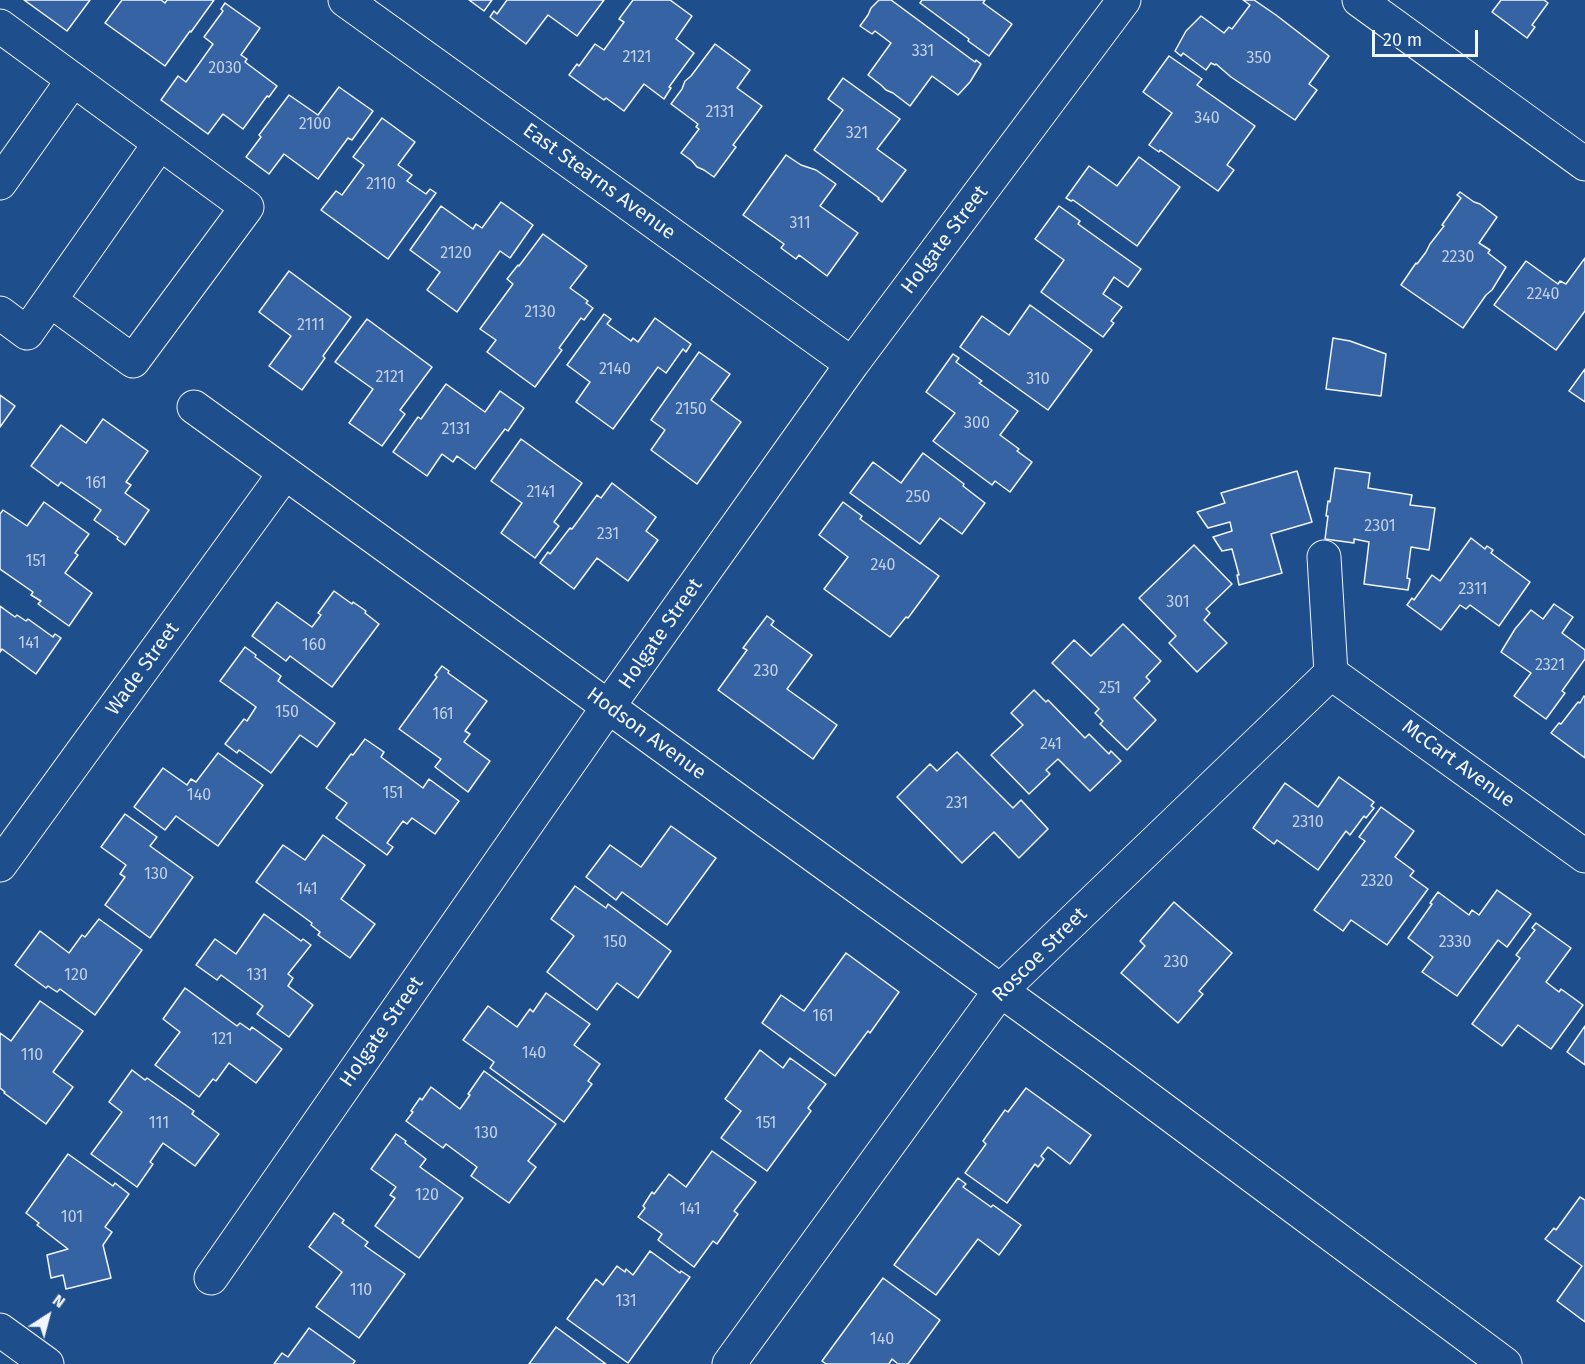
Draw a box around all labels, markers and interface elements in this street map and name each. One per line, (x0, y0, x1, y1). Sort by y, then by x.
scale bar (1375, 18, 1482, 56)
text: 20 m (1383, 29, 1422, 51)
house number: 331 (912, 42, 934, 62)
house number: 2121 (623, 48, 651, 68)
house number: 350 (1247, 49, 1271, 69)
house number: 2030 (208, 59, 242, 79)
house number: 2131 (706, 103, 734, 123)
house number: 340 (1194, 109, 1220, 129)
house number: 2100 (299, 115, 331, 135)
street label: East Stearns Avenue (518, 119, 680, 245)
house number: 321 (846, 124, 868, 144)
house number: 2110 (366, 175, 396, 195)
street label: Holgate Street (896, 181, 994, 299)
house number: 311 (789, 214, 811, 234)
house number: 2120 (440, 244, 472, 264)
house number: 2230 (1442, 248, 1474, 268)
house number: 2240 (1527, 285, 1559, 305)
house number: 2130 (524, 303, 556, 323)
house number: 2111 (297, 316, 325, 336)
house number: 2140 (599, 360, 631, 380)
house number: 2121 (376, 368, 404, 388)
house number: 310 (1026, 370, 1050, 390)
house number: 2150 (675, 400, 707, 420)
house number: 300 (964, 414, 990, 434)
house number: 2131 (442, 420, 470, 440)
house number: 161 (85, 474, 107, 494)
house number: 2141 (527, 483, 555, 503)
house number: 250 (906, 488, 930, 508)
house number: 2301 (1364, 517, 1396, 537)
house number: 231 (597, 525, 619, 545)
house number: 151 (25, 552, 47, 572)
house number: 240 (871, 556, 895, 576)
street label: Holgate Street (614, 574, 708, 694)
house number: 2311 (1458, 580, 1488, 600)
house number: 301 (1166, 593, 1190, 613)
street label: Wade Street (101, 618, 185, 720)
house number: 141 (18, 634, 40, 654)
house number: 160 (302, 636, 326, 656)
house number: 2321 (1535, 656, 1565, 676)
house number: 230 (754, 662, 778, 682)
house number: 251 (1099, 679, 1121, 699)
street label: Hodson Avenue (582, 683, 710, 785)
house number: 150 (275, 703, 299, 723)
house number: 161 (432, 705, 454, 725)
street label: McCart Avenue (1397, 715, 1519, 813)
house number: 241 (1040, 735, 1062, 755)
house number: 151 (382, 784, 404, 804)
house number: 140 (187, 786, 211, 806)
house number: 231 (946, 794, 968, 814)
house number: 2310 (1292, 813, 1324, 833)
house number: 130 (144, 865, 168, 885)
house number: 2320 (1361, 872, 1393, 892)
house number: 141 (296, 880, 318, 900)
street label: Roscoe Street (988, 903, 1092, 1007)
house number: 150 (603, 933, 627, 953)
house number: 2330 (1439, 933, 1471, 953)
house number: 230 (1164, 953, 1188, 973)
house number: 120 (64, 966, 88, 986)
house number: 131 (246, 966, 268, 986)
street label: Holgate Street (335, 972, 429, 1092)
house number: 161 (812, 1007, 834, 1027)
house number: 121 (211, 1030, 233, 1050)
house number: 140 (522, 1044, 546, 1064)
house number: 110 (21, 1046, 43, 1066)
house number: 111 (149, 1114, 169, 1134)
house number: 151 (755, 1114, 777, 1134)
house number: 130 (474, 1124, 498, 1144)
house number: 120 (415, 1186, 439, 1206)
house number: 141 (679, 1200, 701, 1220)
house number: 101 (61, 1208, 83, 1228)
house number: 110 (350, 1281, 372, 1301)
north arrow (18, 1286, 78, 1346)
text: N (49, 1290, 69, 1312)
house number: 131 (615, 1292, 637, 1312)
house number: 140 (870, 1330, 894, 1350)

